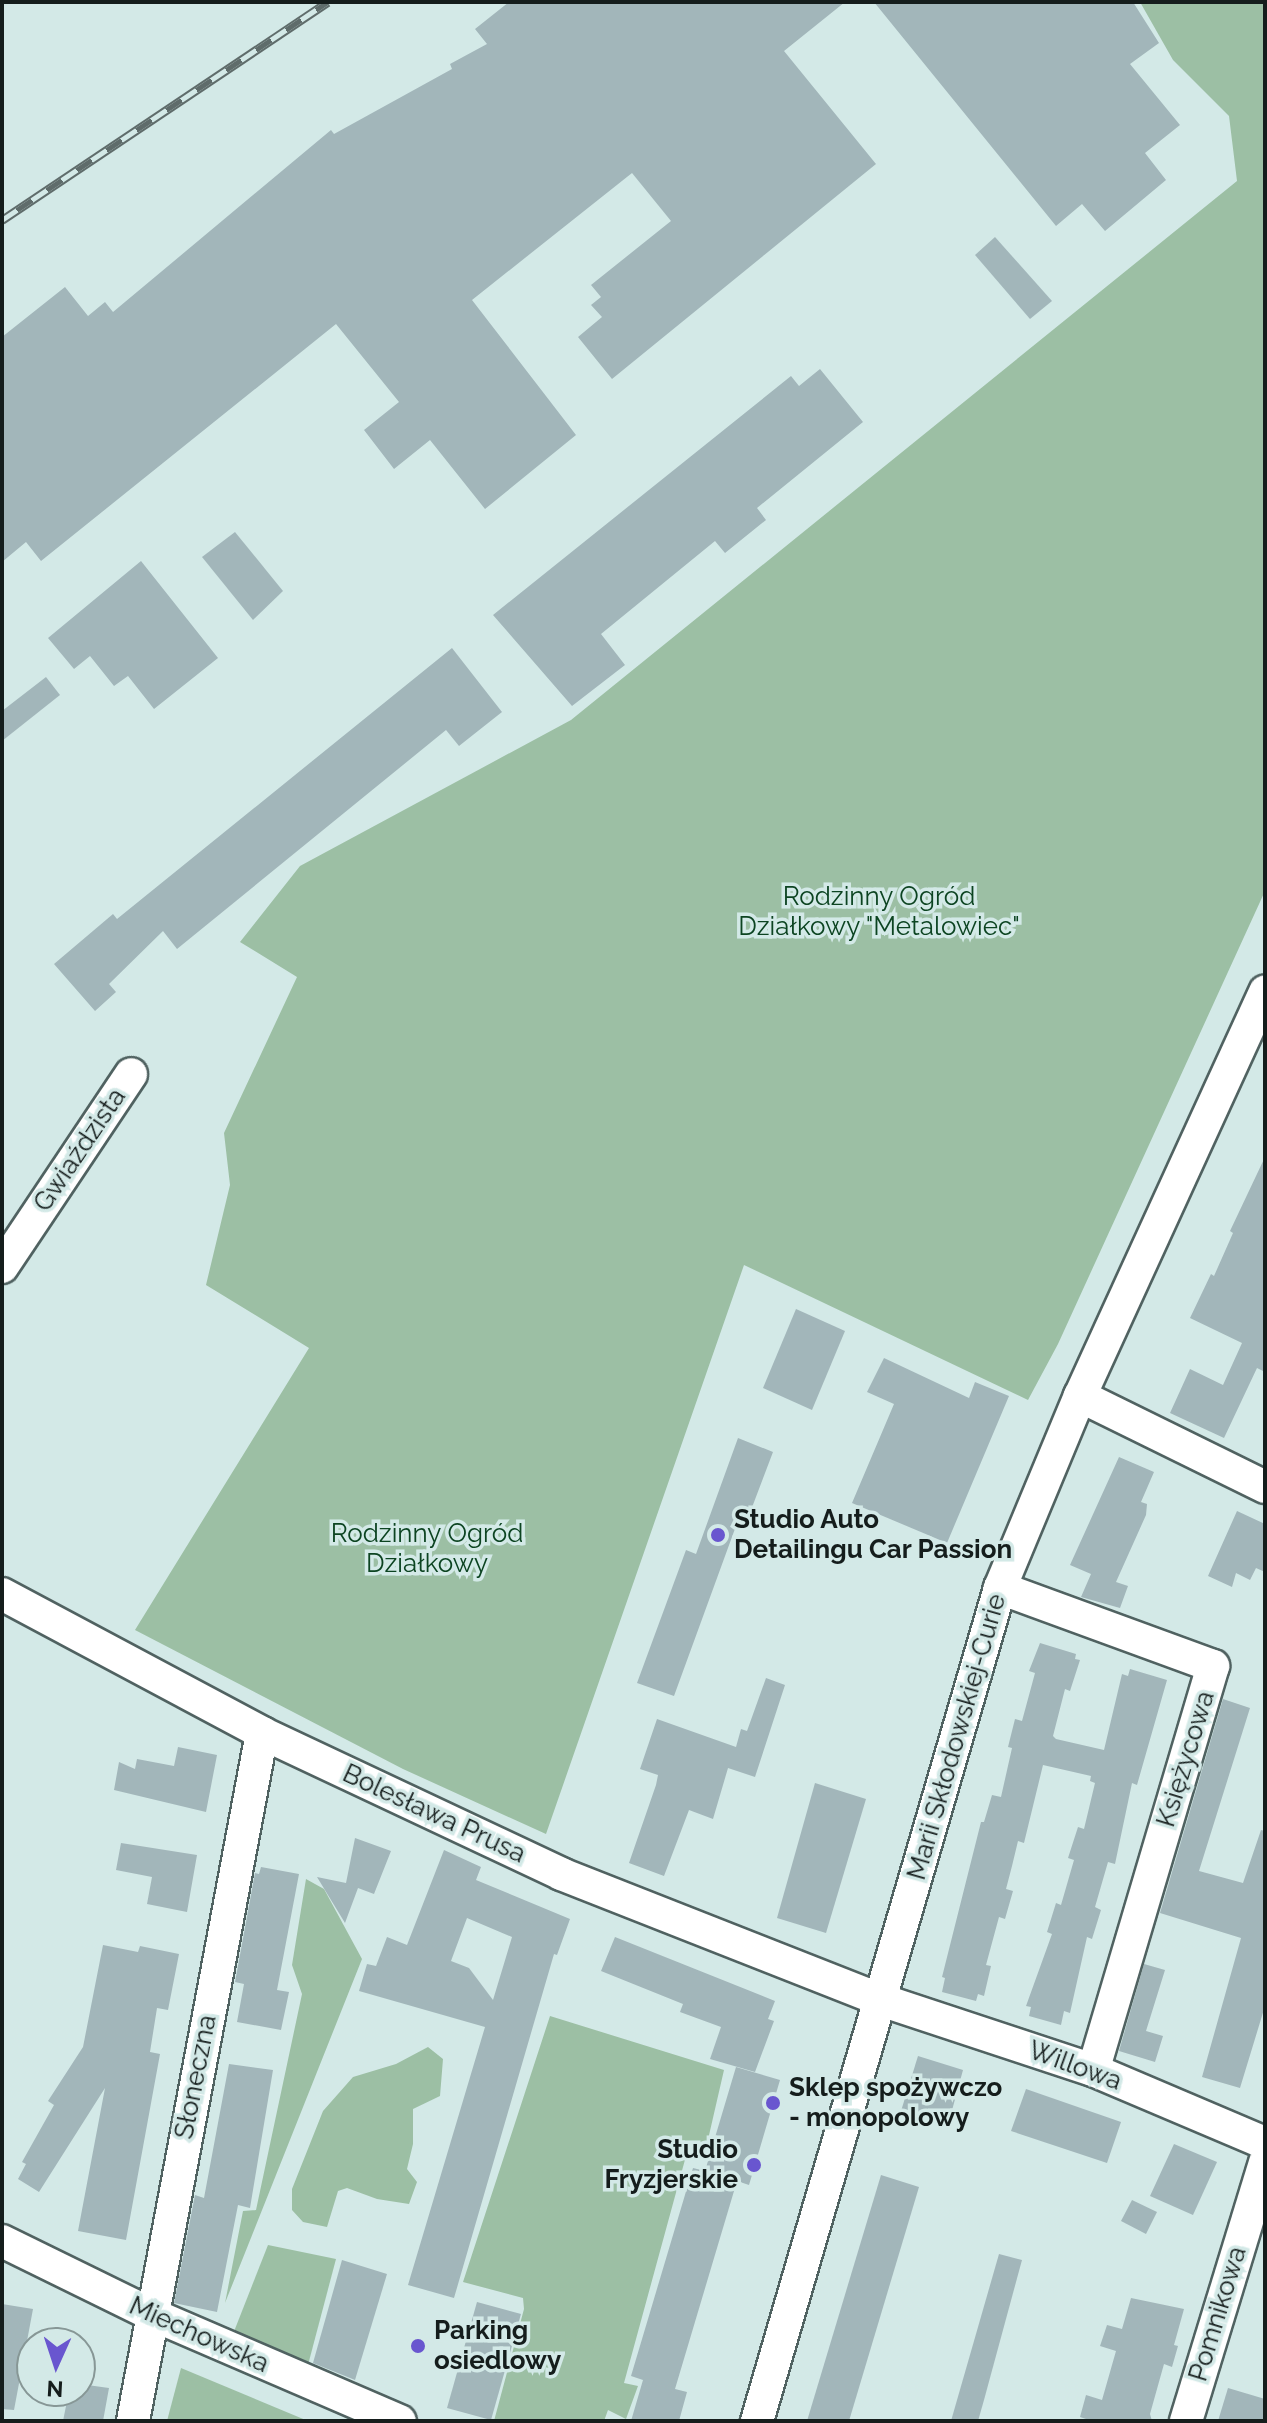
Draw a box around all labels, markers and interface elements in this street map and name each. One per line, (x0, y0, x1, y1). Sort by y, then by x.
park label: Rodzinny Ogród Działkowy "Metalowiec" (738, 881, 1020, 942)
street label: Gwiaździsta (27, 1082, 133, 1218)
place label: Studio Auto Detailingu Car Passion (734, 1504, 1013, 1566)
park label: Rodzinny Ogród Działkowy (330, 1518, 524, 1580)
marker: Studio Auto Detailingu Car Passion (709, 1526, 727, 1544)
street label: Marii Skłodowskiej-Curie (901, 1590, 1013, 1884)
street label: Księżycowa (1151, 1687, 1221, 1831)
street label: Bolesława Prusa (338, 1758, 530, 1870)
street label: Słoneczna (169, 2012, 223, 2142)
street label: Willowa (1024, 2035, 1126, 2097)
place label: Sklep spożywczo - monopolowy (789, 2072, 1002, 2134)
marker: Sklep spożywczo - monopolowy (764, 2094, 782, 2112)
place label: Studio Fryzjerskie (605, 2134, 738, 2196)
marker: Studio Fryzjerskie (745, 2156, 763, 2174)
street label: Pomnikowa (1183, 2243, 1253, 2385)
street label: Miechowska (124, 2290, 274, 2380)
place label: Parking osiedlowy (434, 2315, 561, 2376)
north arrow (16, 2327, 96, 2407)
marker: Parking osiedlowy (409, 2337, 427, 2355)
text: N (46, 2376, 64, 2402)

